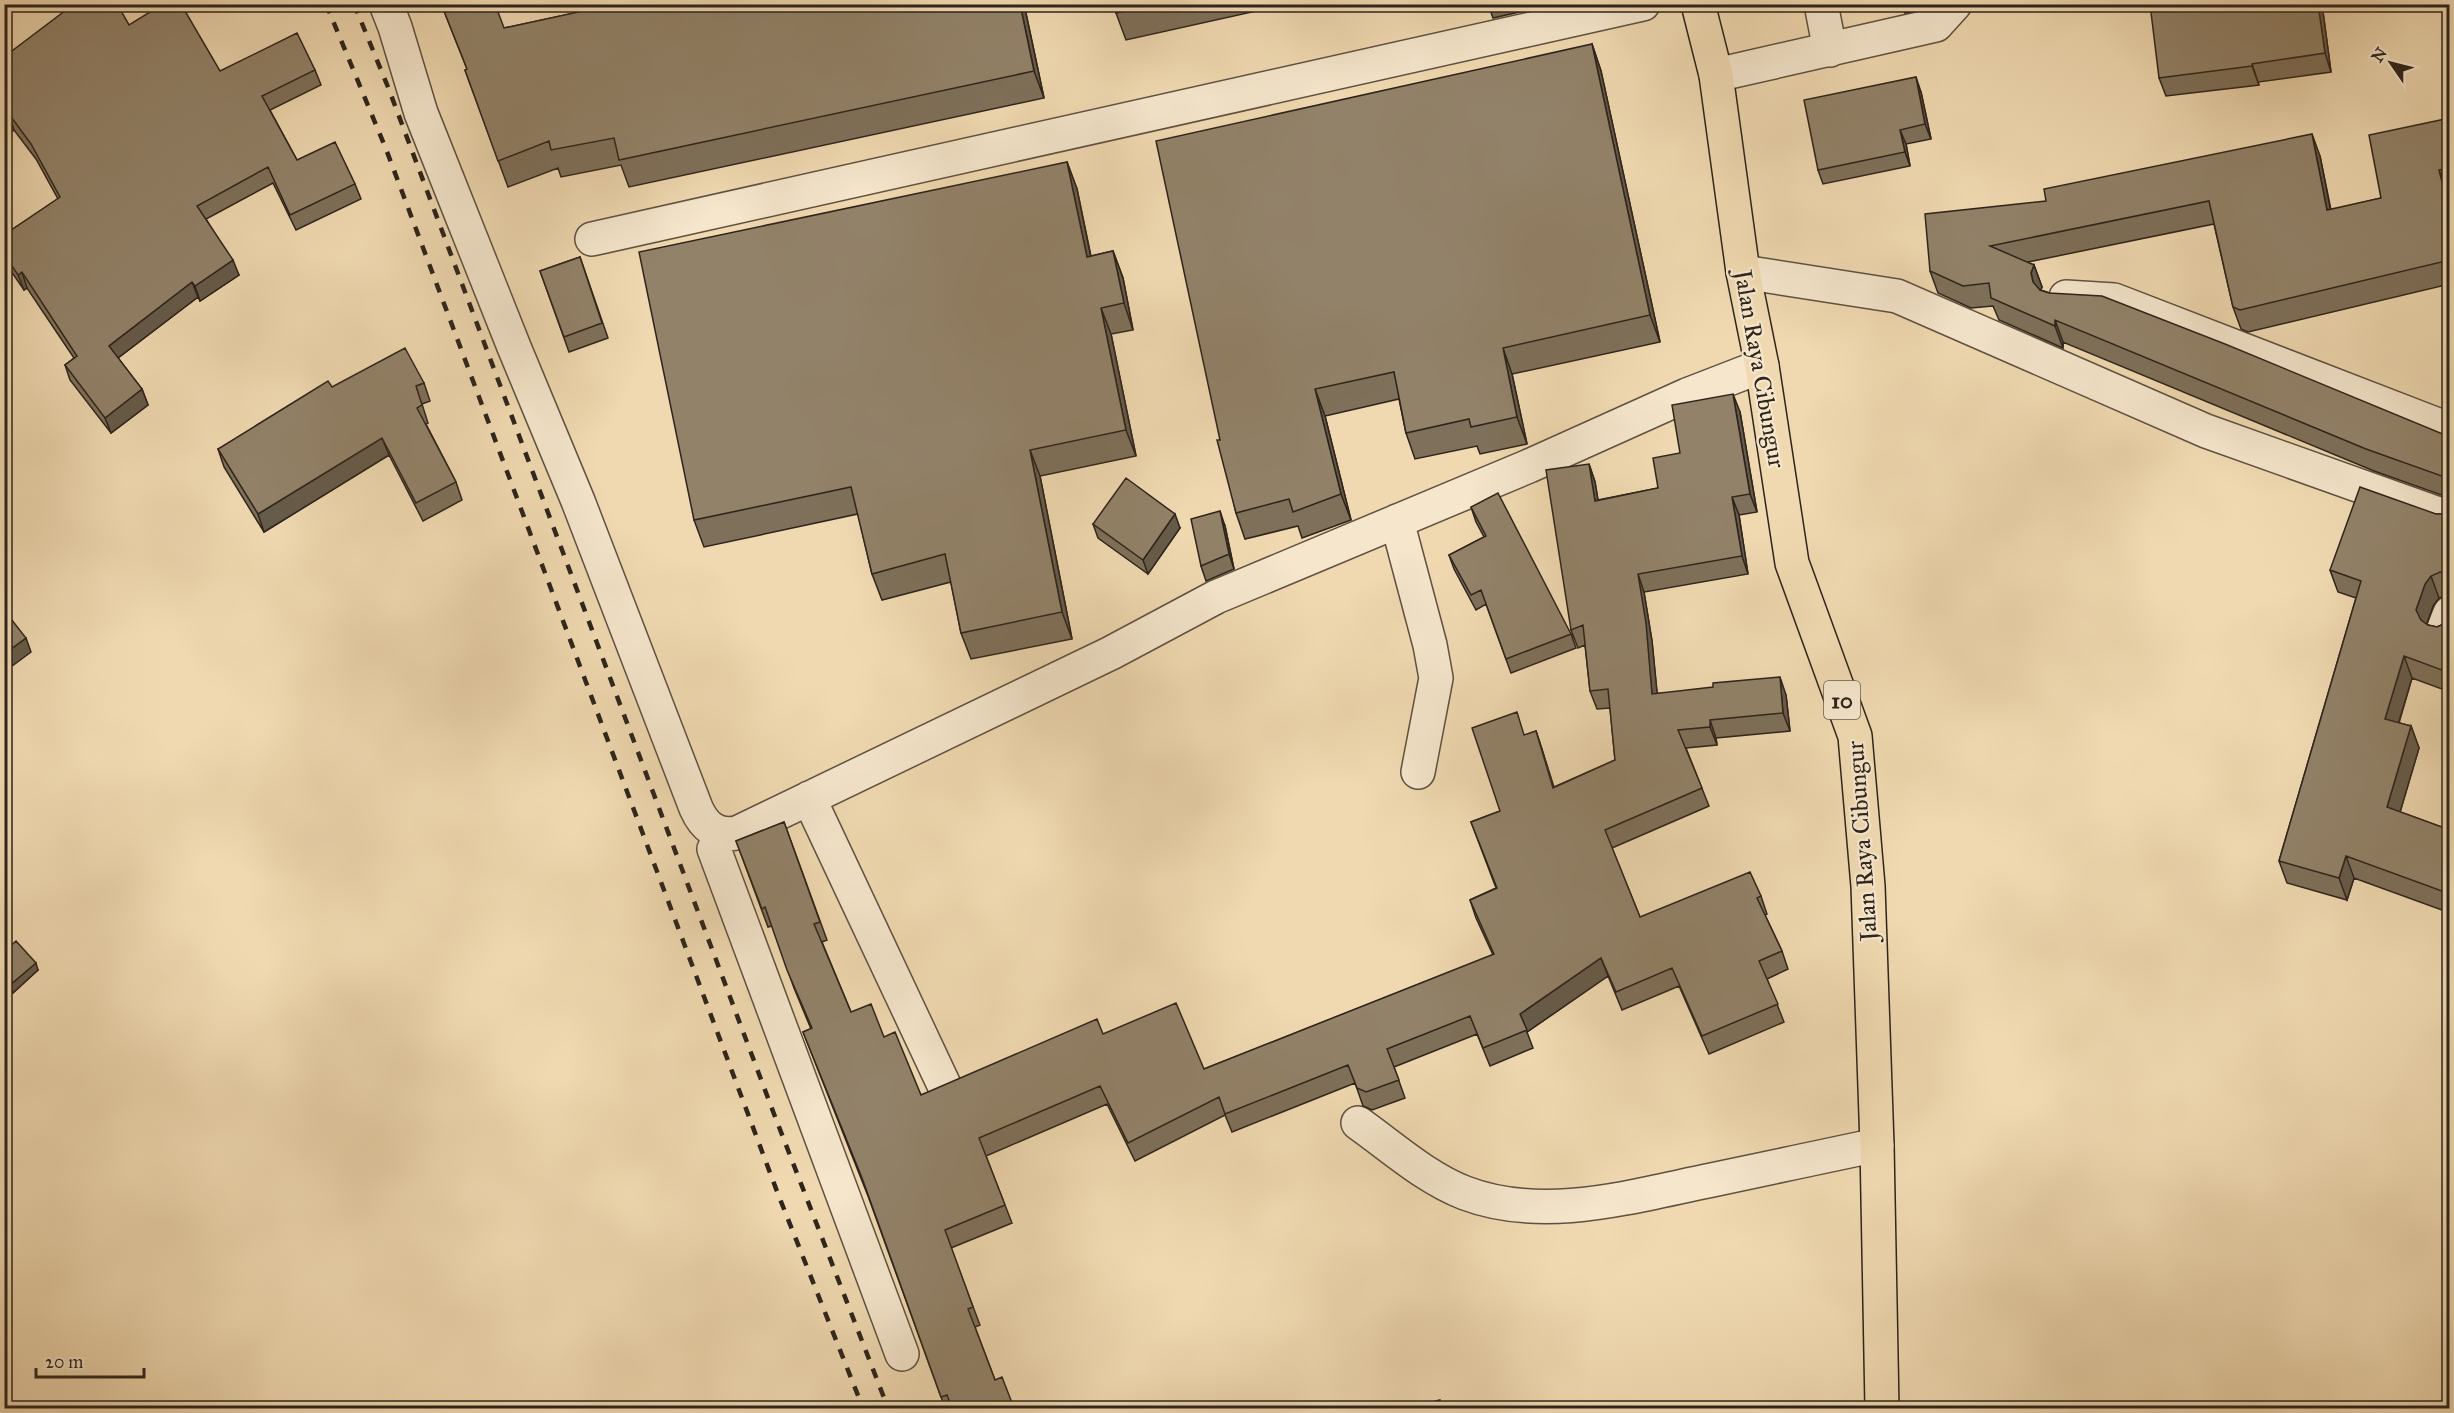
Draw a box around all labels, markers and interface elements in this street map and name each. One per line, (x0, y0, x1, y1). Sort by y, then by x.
north arrow (2361, 33, 2421, 93)
text: N (2367, 43, 2391, 66)
street label: Jalan Raya Cibungur (1727, 265, 1792, 470)
road number: 10 (1824, 681, 1860, 719)
street label: Jalan Raya Cibungur (1840, 740, 1884, 945)
scale bar (36, 1341, 144, 1379)
text: 20 m (45, 1351, 83, 1373)

